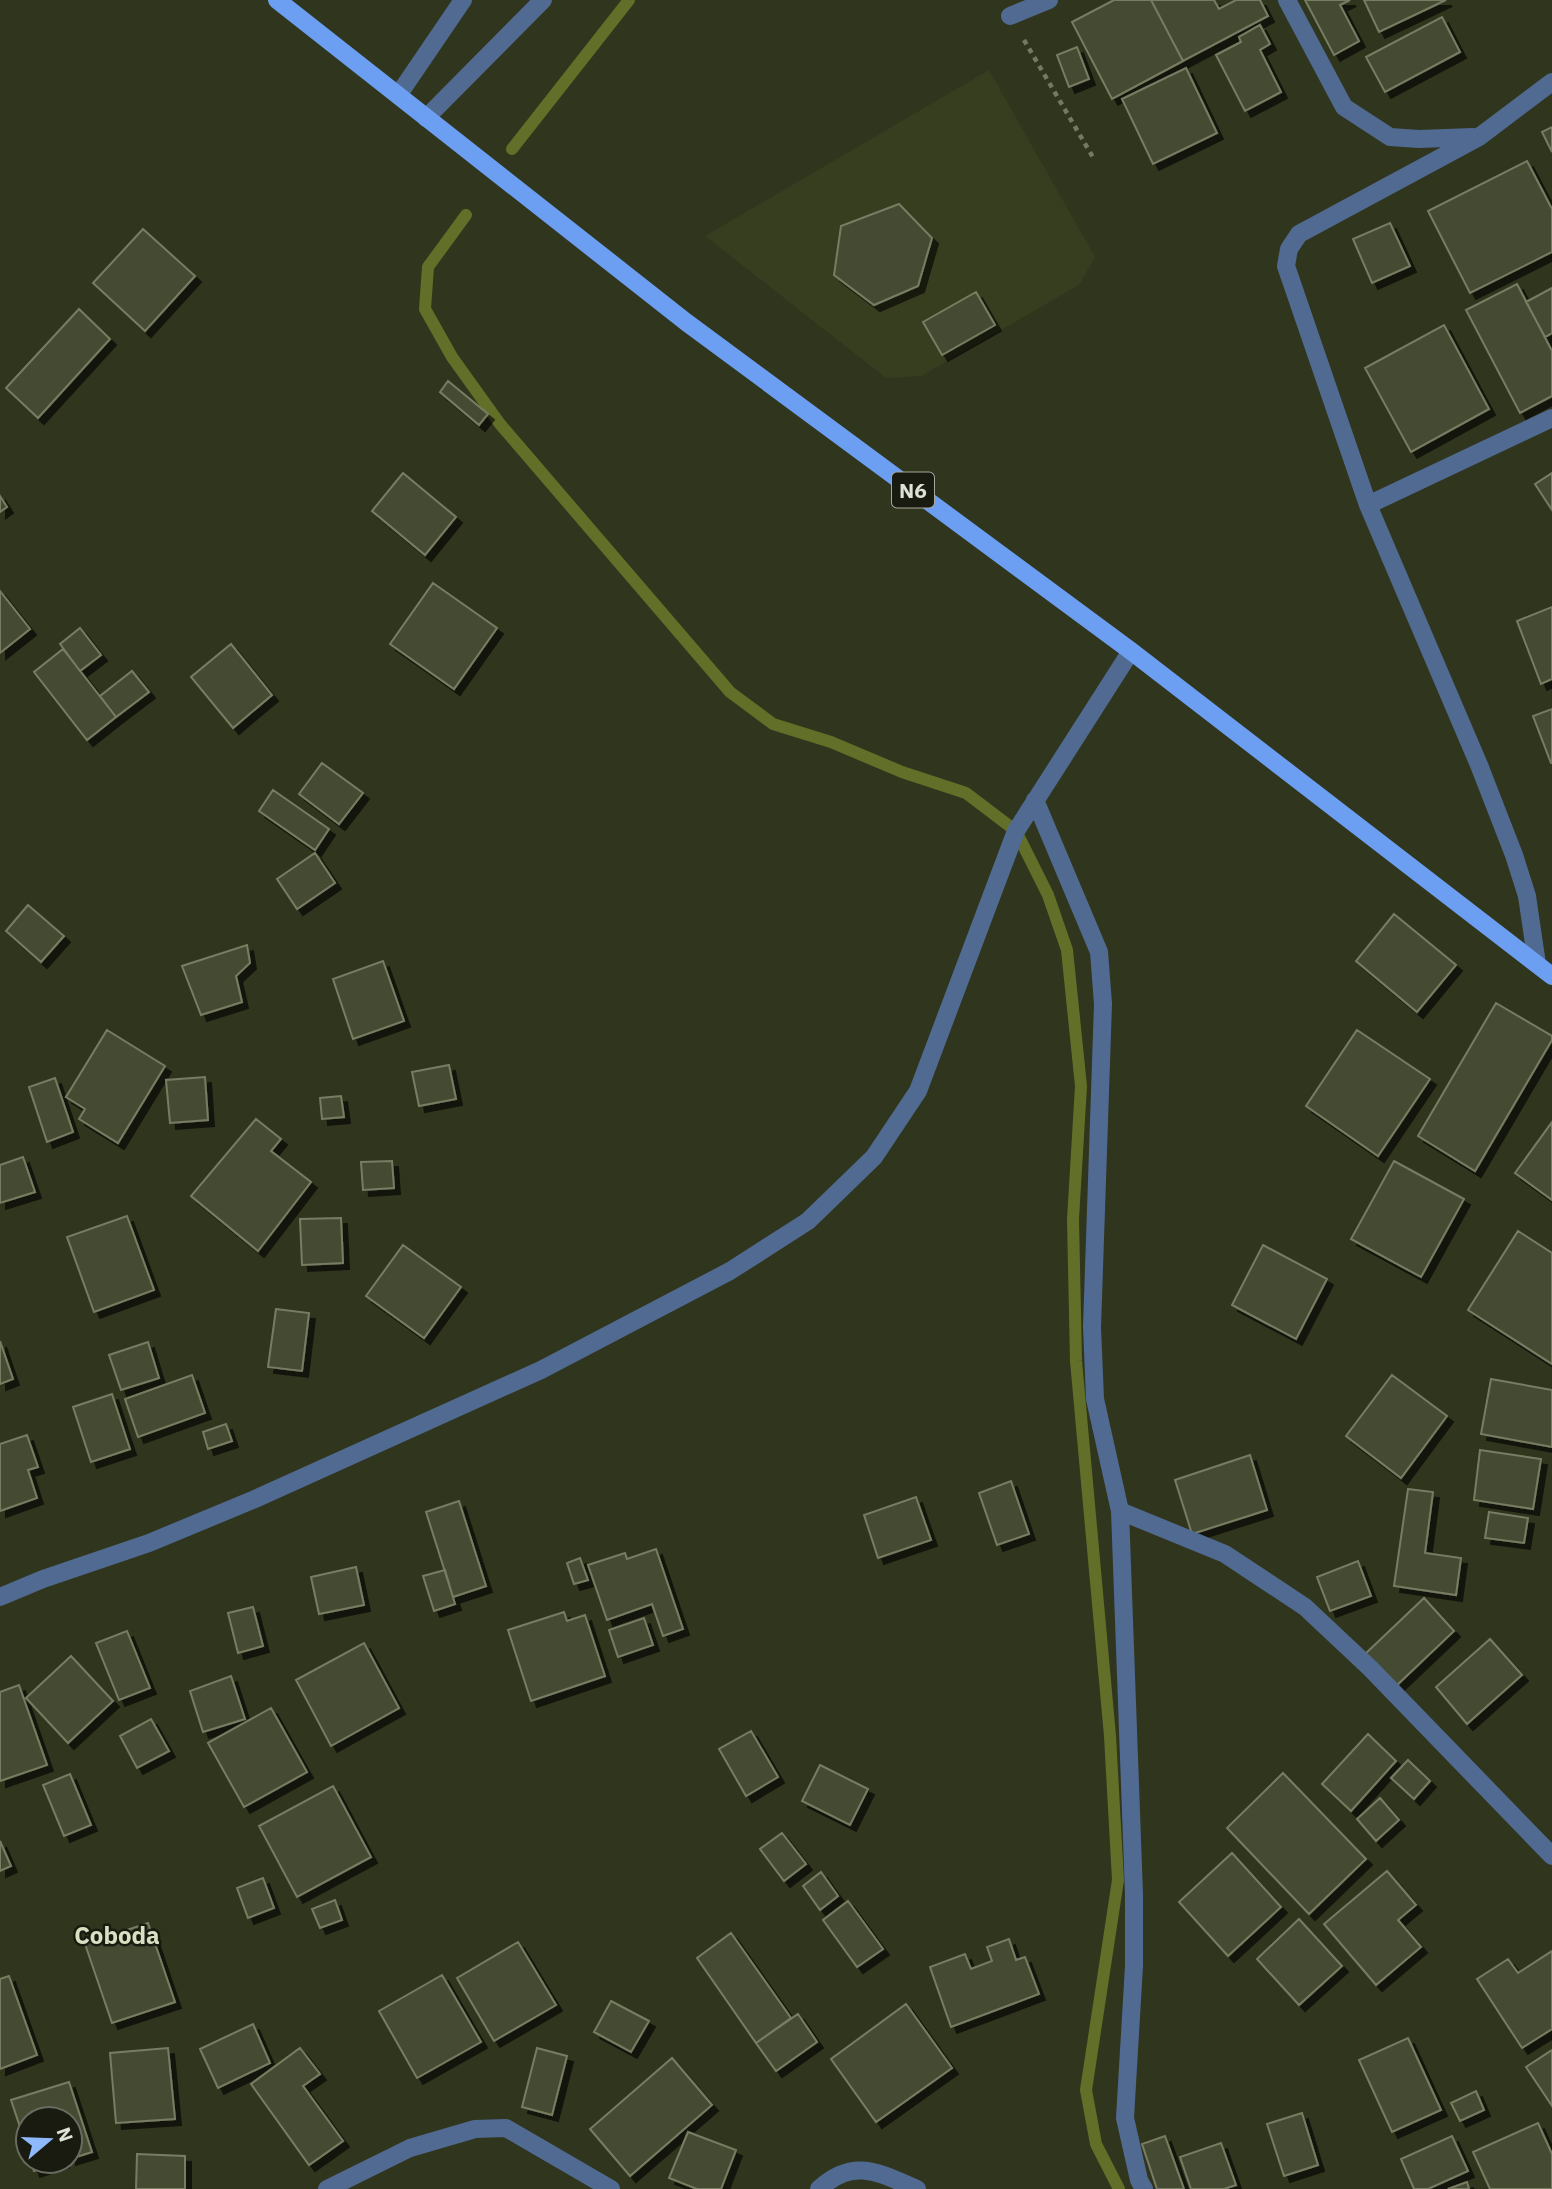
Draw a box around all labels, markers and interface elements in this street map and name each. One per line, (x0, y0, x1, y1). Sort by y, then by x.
road number: N6 (892, 472, 934, 508)
district label: Coboda (74, 1919, 160, 1951)
north arrow (14, 2105, 84, 2175)
text: N (51, 2124, 79, 2145)

